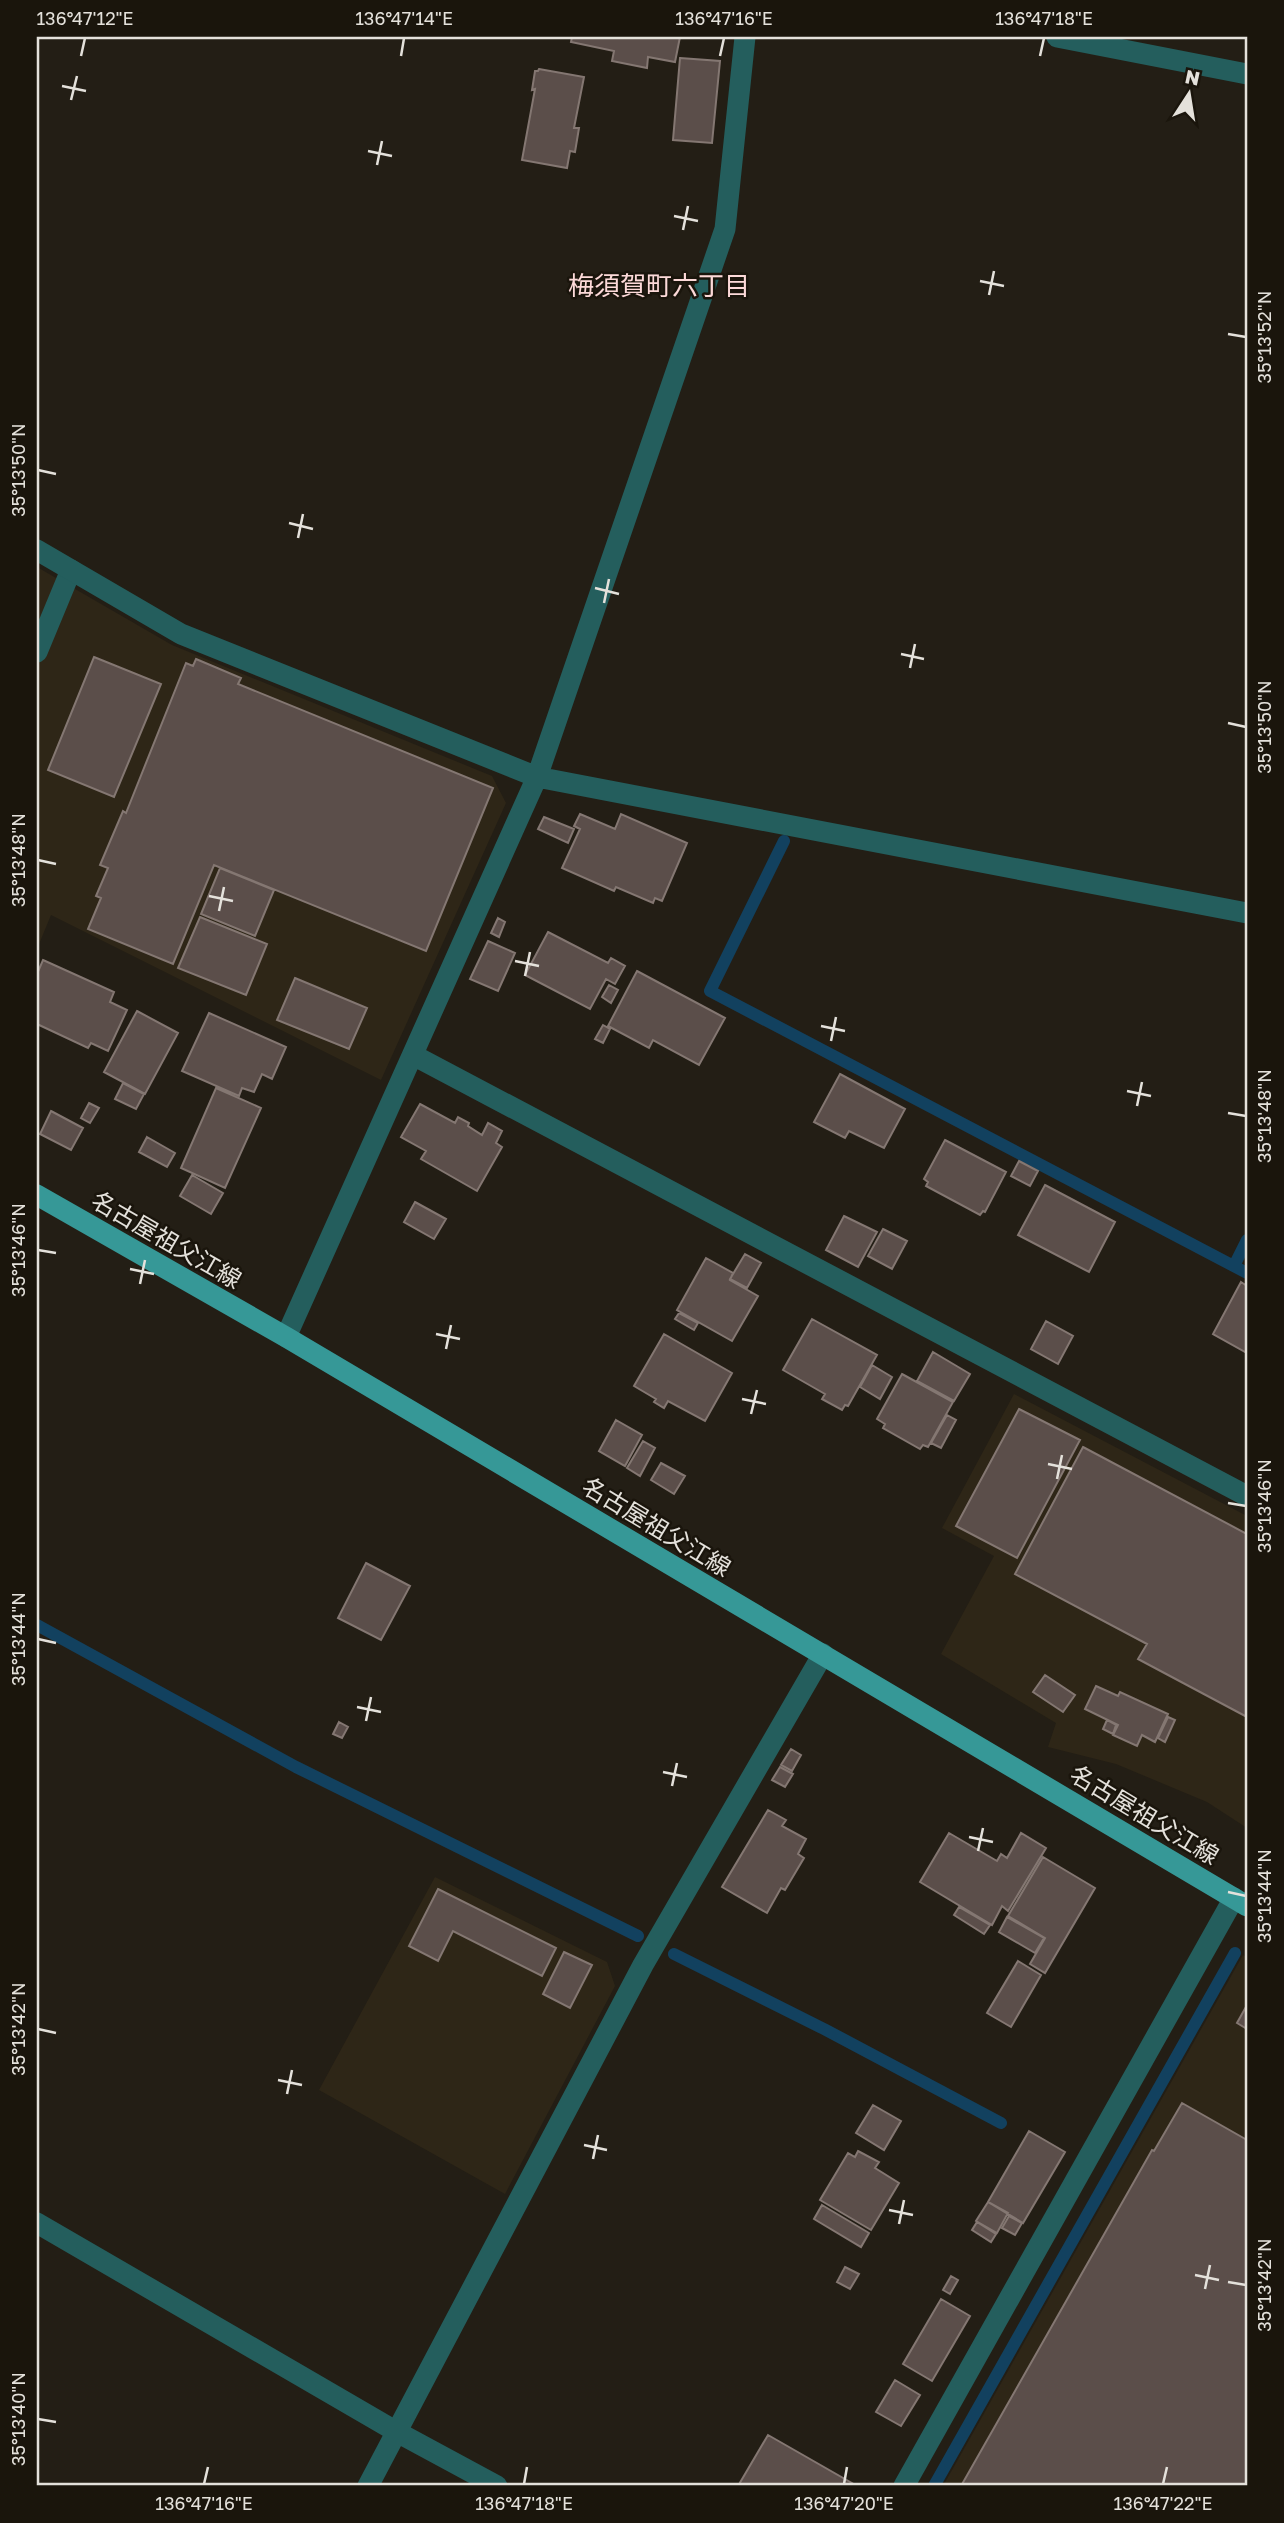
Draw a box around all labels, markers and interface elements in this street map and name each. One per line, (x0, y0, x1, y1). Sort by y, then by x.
text: 136°47'12"E (36, 7, 134, 29)
text: 136°47'14"E (355, 7, 453, 29)
text: 136°47'16"E (675, 7, 773, 29)
text: 136°47'18"E (995, 7, 1093, 29)
north arrow (1154, 60, 1224, 130)
text: N (1183, 64, 1202, 90)
district label: 梅須賀町六丁目 (568, 270, 750, 301)
text: 35°13'52"N (1253, 291, 1275, 383)
text: 35°13'50"N (7, 423, 29, 517)
text: 35°13'50"N (1253, 680, 1275, 774)
text: 35°13'48"N (7, 813, 29, 907)
text: 35°13'48"N (1253, 1069, 1275, 1163)
street label: 名古屋祖父江線 (87, 1184, 247, 1294)
text: 35°13'46"N (7, 1203, 29, 1297)
text: 35°13'46"N (1253, 1459, 1275, 1553)
street label: 名古屋祖父江線 (578, 1470, 736, 1582)
text: 35°13'44"N (7, 1592, 29, 1686)
street label: 名古屋祖父江線 (1066, 1758, 1224, 1870)
text: 35°13'44"N (1253, 1849, 1275, 1943)
text: 35°13'42"N (7, 1982, 29, 2076)
text: 35°13'42"N (1253, 2238, 1275, 2332)
text: 35°13'40"N (7, 2372, 29, 2466)
text: 136°47'16"E (155, 2492, 253, 2514)
text: 136°47'18"E (475, 2492, 573, 2514)
text: 136°47'20"E (794, 2492, 894, 2514)
text: 136°47'22"E (1114, 2492, 1212, 2514)

